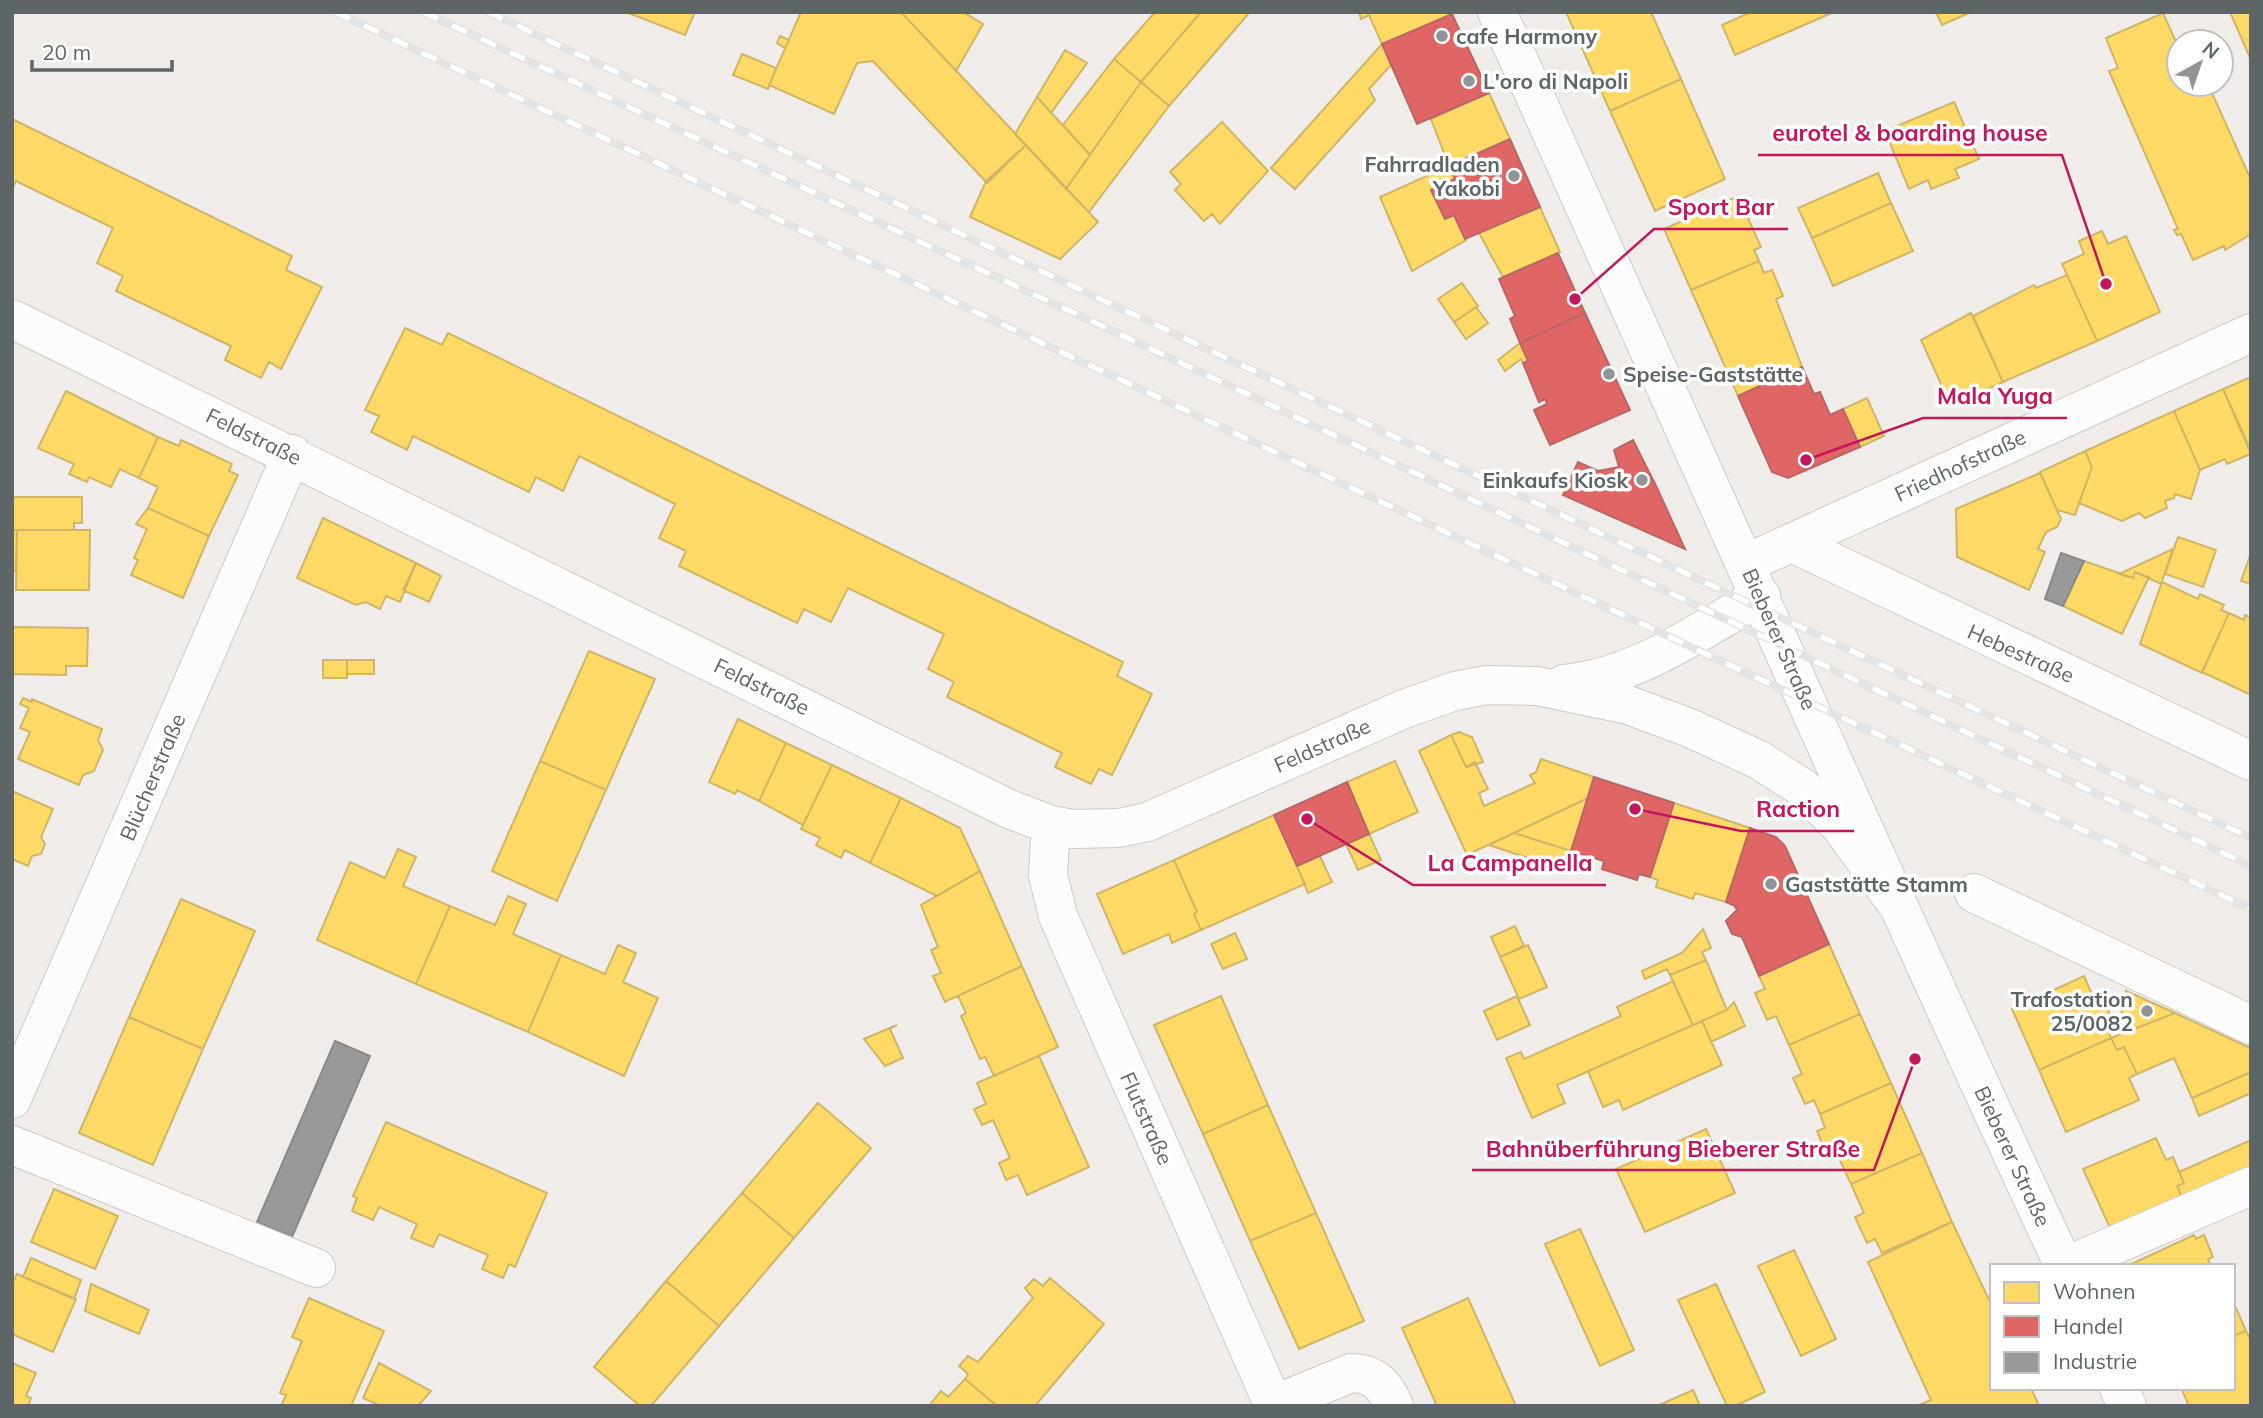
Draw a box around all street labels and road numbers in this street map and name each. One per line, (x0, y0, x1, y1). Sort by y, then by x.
street label: Feldstraße (202, 402, 306, 470)
street label: Friedhofstraße (1890, 423, 2030, 507)
street label: Bieberer Straße (1737, 564, 1823, 714)
street label: Hebestraße (1964, 618, 2078, 688)
street label: Feldstraße (710, 652, 814, 720)
street label: Blücherstraße (114, 710, 190, 844)
street label: Feldstraße (1270, 712, 1374, 778)
street label: Flutstraße (1115, 1068, 1179, 1168)
street label: Bieberer Straße (1969, 1082, 2057, 1230)

